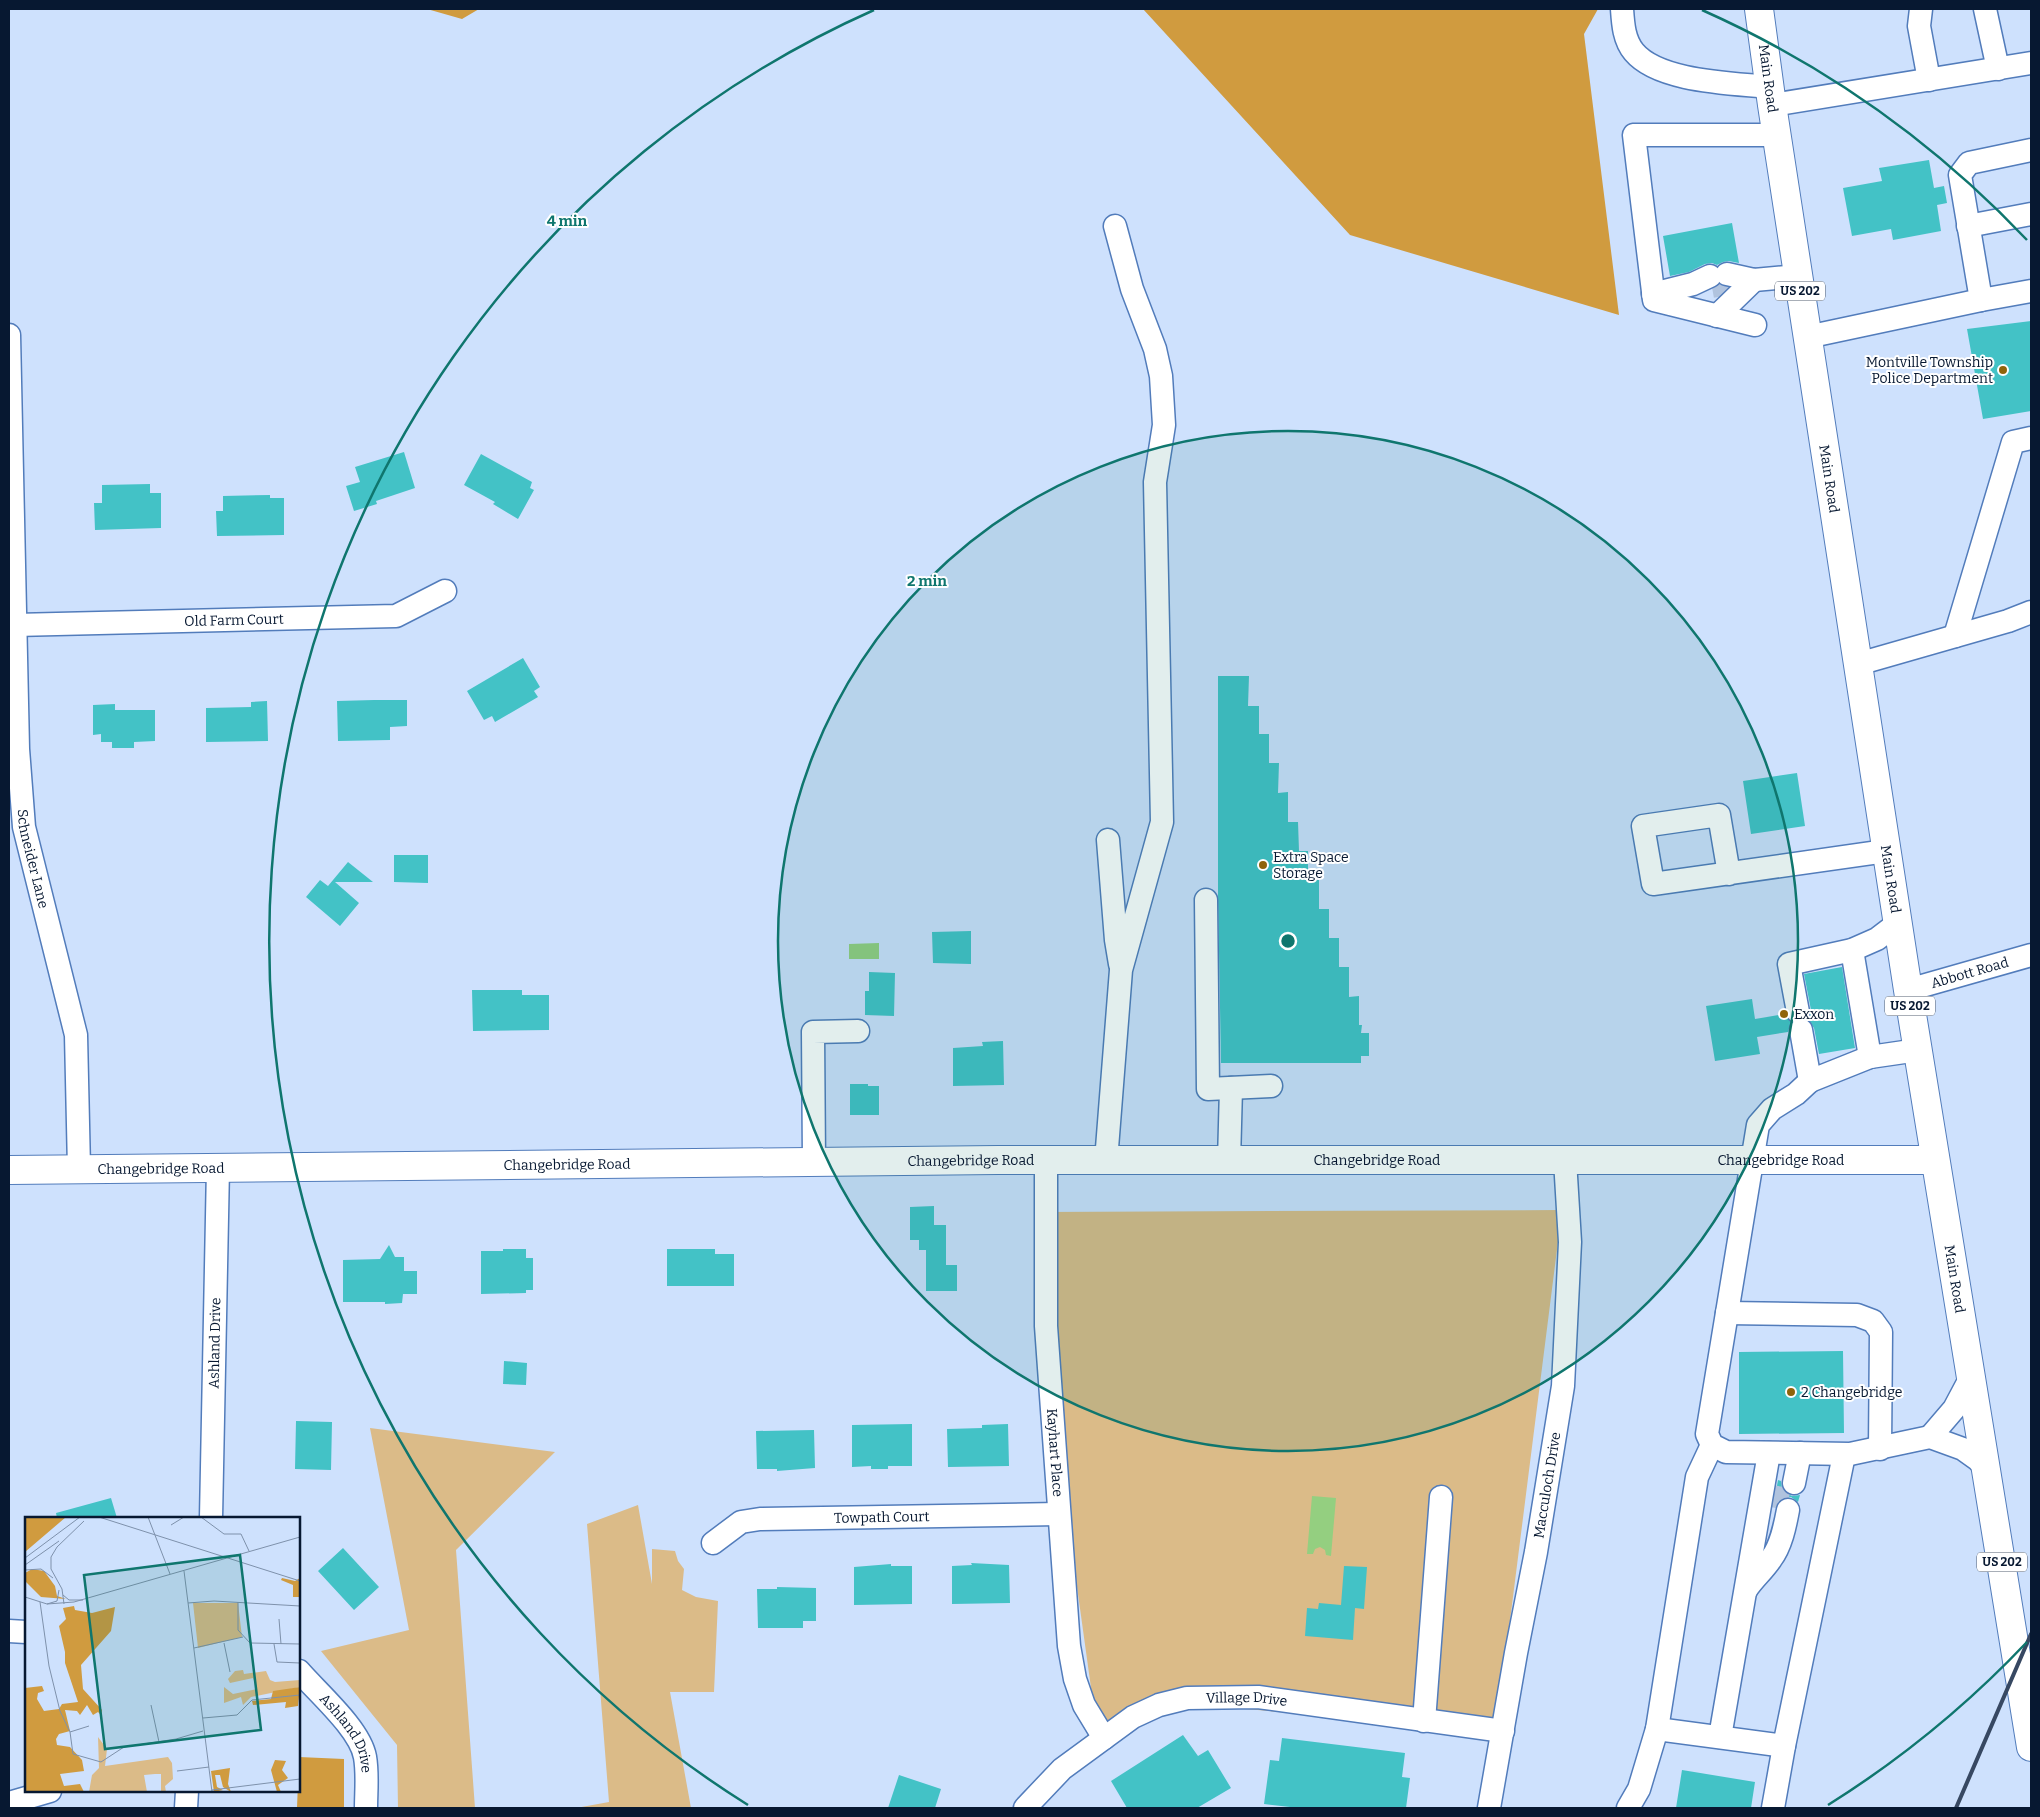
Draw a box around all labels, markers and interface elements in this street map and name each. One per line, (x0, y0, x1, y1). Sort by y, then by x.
street label: Main Road (1755, 43, 1782, 114)
text: 4 min (547, 212, 588, 230)
road number: US 202 (1775, 282, 1825, 300)
place label: Montville Township Police Department (1866, 354, 1993, 387)
marker: Montville Township Police Department (1997, 364, 2009, 376)
street label: Main Road (1816, 443, 1843, 514)
text: 2 min (907, 572, 947, 590)
street label: Old Farm Court (184, 610, 284, 630)
street label: Schneider Lane (14, 808, 52, 910)
street label: Main Road (1877, 844, 1905, 914)
place label: Extra Space Storage (1273, 849, 1349, 882)
marker: Extra Space Storage (1257, 859, 1269, 871)
centre of rings (1279, 932, 1297, 950)
street label: Abbott Road (1929, 953, 2010, 992)
road number: US 202 (1885, 996, 1935, 1016)
place label: Exxon (1794, 1006, 1834, 1023)
marker: Exxon (1778, 1008, 1790, 1020)
street label: Changebridge Road (907, 1151, 1034, 1169)
street label: Changebridge Road (1313, 1152, 1440, 1169)
street label: Changebridge Road (1717, 1152, 1844, 1169)
street label: Changebridge Road (503, 1155, 631, 1173)
street label: Changebridge Road (97, 1159, 225, 1178)
street label: Main Road (1941, 1244, 1969, 1314)
street label: Ashland Drive (205, 1297, 224, 1389)
place label: 2 Changebridge (1801, 1384, 1902, 1401)
marker: 2 Changebridge (1785, 1386, 1797, 1398)
street label: Kayhart Place (1043, 1408, 1067, 1497)
street label: Macculoch Drive (1530, 1431, 1564, 1540)
street label: Towpath Court (834, 1508, 930, 1526)
inset map (25, 1517, 300, 1792)
road number: US 202 (1977, 1552, 2027, 1571)
street label: Village Drive (1206, 1688, 1288, 1709)
street label: Ashland Drive (316, 1690, 375, 1773)

